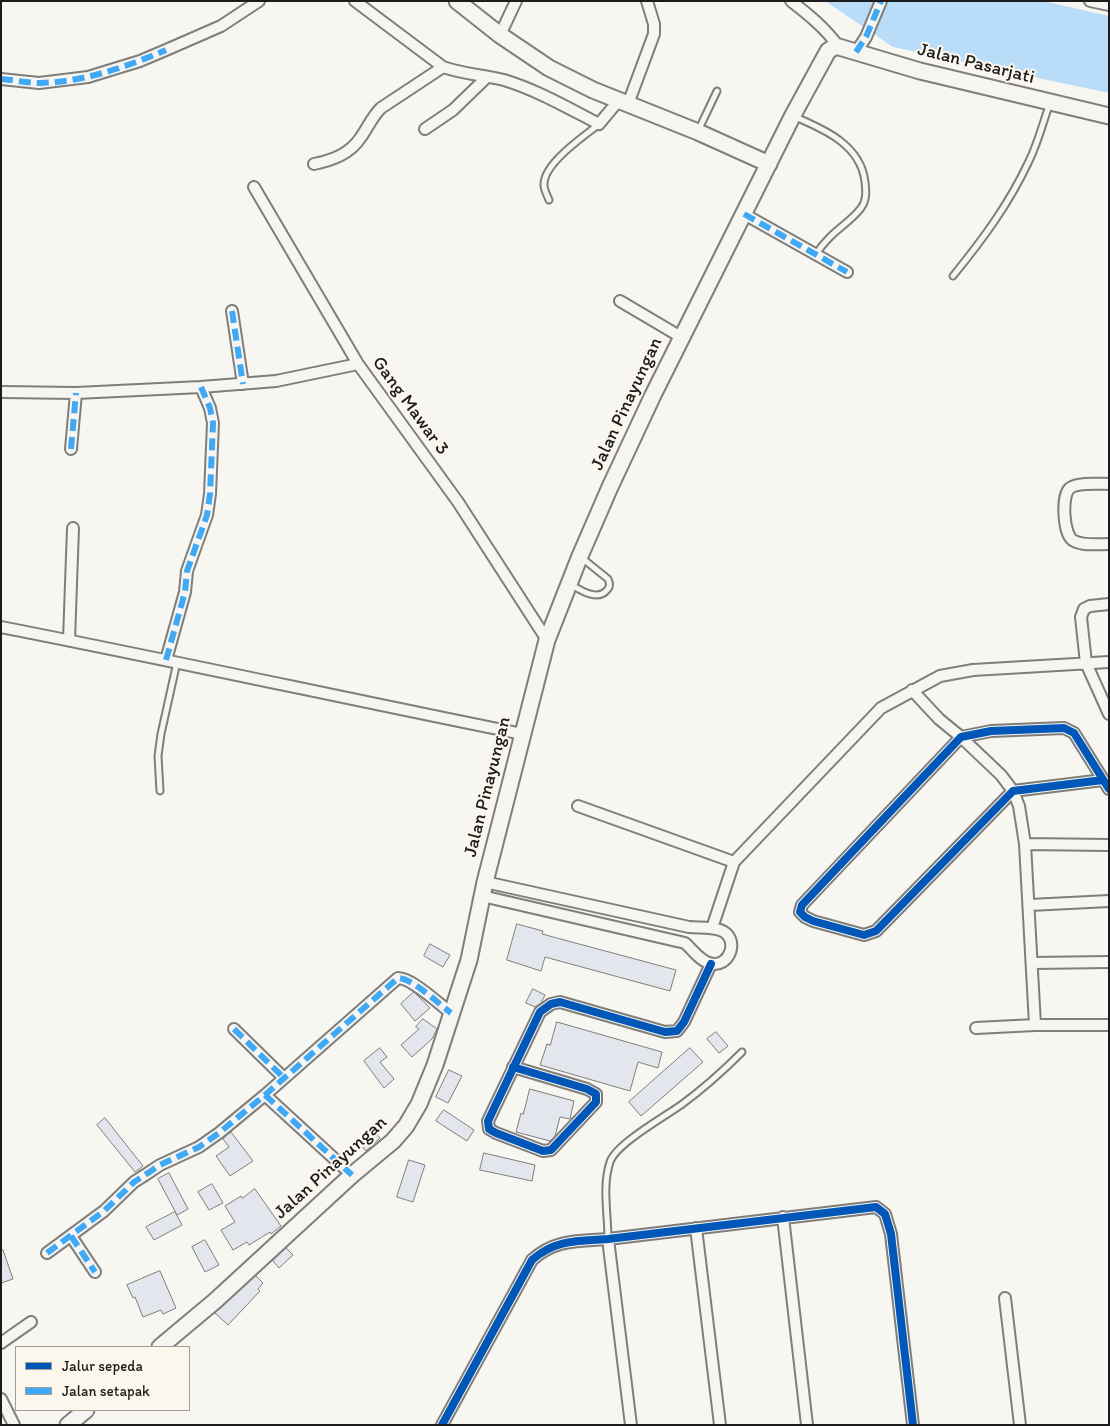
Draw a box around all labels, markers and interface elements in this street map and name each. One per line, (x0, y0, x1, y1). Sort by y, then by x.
street label: Jalan Pasarjati (915, 38, 1037, 90)
street label: Jalan Pinayungan (586, 334, 668, 474)
street label: Gang Mawar 3 (367, 352, 453, 460)
street label: Jalan Pinayungan (460, 715, 516, 859)
street label: Jalan Pinayungan (270, 1111, 392, 1225)
legend (15, 1346, 190, 1411)
text: Jalur sepeda (62, 1357, 143, 1375)
text: Jalan setapak (62, 1382, 150, 1400)

